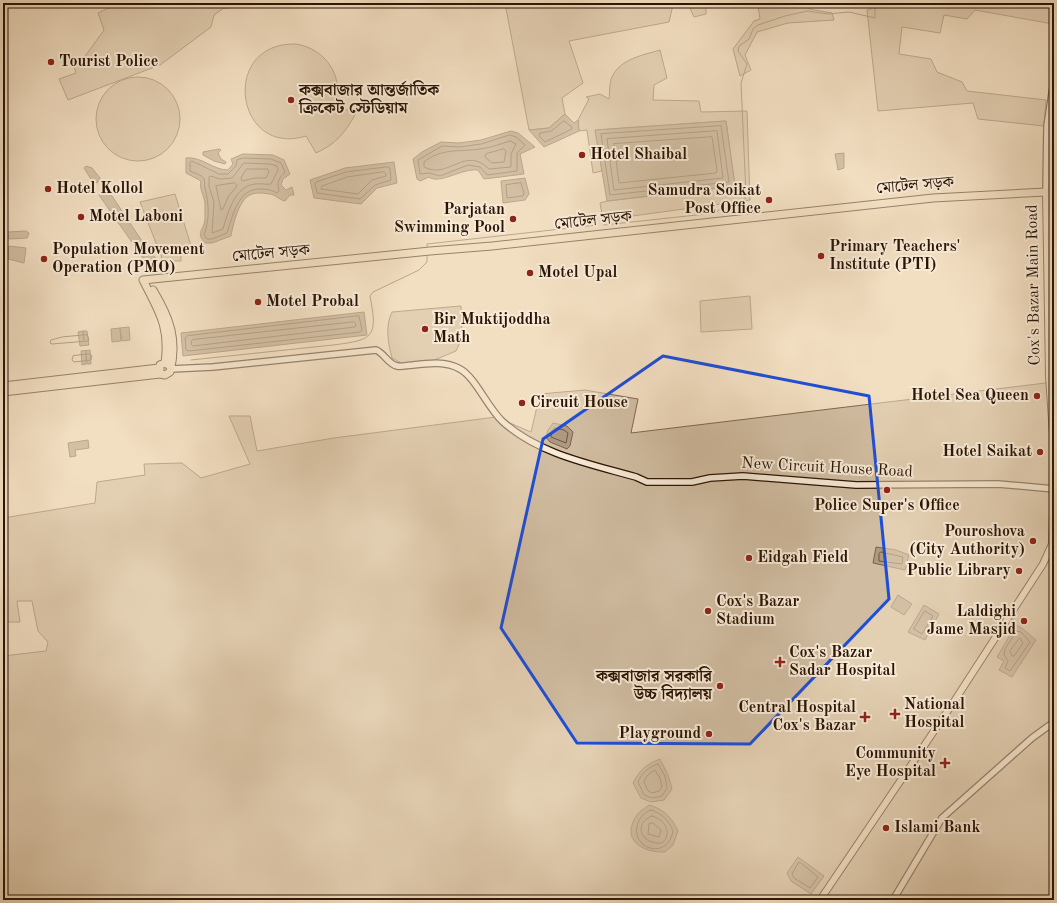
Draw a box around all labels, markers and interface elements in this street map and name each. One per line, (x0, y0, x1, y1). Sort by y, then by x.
place label: Tourist Police (59, 54, 158, 70)
marker: Tourist Police (46, 57, 56, 67)
place label: কক্সবাজার আন্তর্জাতিক ক্রিকেট স্টেডিয়াম (298, 80, 440, 117)
marker: কক্সবাজার আন্তর্জাতিক ক্রিকেট স্টেডিয়াম (286, 95, 296, 105)
place label: Hotel Shaibal (590, 147, 687, 163)
marker: Hotel Shaibal (577, 150, 587, 160)
street label: মোটেল সড়ক (875, 172, 955, 197)
place label: Hotel Kollol (56, 181, 143, 197)
place label: Samudra Soikat Post Office (648, 183, 761, 217)
marker: Hotel Kollol (43, 184, 53, 194)
marker: Samudra Soikat Post Office (764, 195, 774, 205)
place label: Parjatan Swimming Pool (394, 202, 505, 236)
street label: Cox's Bazar Main Road (1025, 204, 1043, 366)
street label: মোটেল সড়ক (553, 206, 633, 233)
place label: Motel Laboni (89, 209, 183, 225)
marker: Motel Laboni (76, 212, 86, 222)
marker: Parjatan Swimming Pool (508, 214, 518, 224)
place label: Primary Teachers' Institute (PTI) (829, 239, 960, 273)
street label: মোটেল সড়ক (231, 240, 311, 265)
place label: Population Movement Operation (PMO) (52, 242, 205, 276)
marker: Primary Teachers' Institute (PTI) (816, 251, 826, 261)
marker: Population Movement Operation (PMO) (39, 254, 49, 264)
place label: Motel Upal (538, 265, 618, 281)
marker: Motel Upal (525, 268, 535, 278)
place label: Motel Probal (266, 294, 359, 310)
marker: Motel Probal (253, 297, 263, 307)
place label: Bir Muktijoddha Math (433, 312, 551, 346)
marker: Bir Muktijoddha Math (420, 324, 430, 334)
place label: Hotel Sea Queen (911, 388, 1029, 404)
marker: Hotel Sea Queen (1032, 391, 1042, 401)
place label: Circuit House (530, 395, 628, 411)
marker: Circuit House (517, 398, 527, 408)
place label: Hotel Saikat (942, 444, 1032, 460)
marker: Hotel Saikat (1035, 447, 1045, 457)
street label: New Circuit House Road (741, 456, 913, 480)
marker: Police Super's Office (882, 485, 892, 495)
place label: Police Super's Office (814, 498, 960, 514)
place label: Pouroshova (City Authority) (910, 524, 1025, 558)
marker: Pouroshova (City Authority) (1028, 536, 1038, 546)
place label: Eidgah Field (757, 550, 849, 566)
marker: Eidgah Field (744, 553, 754, 563)
place label: Public Library (907, 563, 1011, 579)
marker: Public Library (1014, 566, 1024, 576)
place label: Cox's Bazar Stadium (716, 594, 800, 628)
place label: Laldighi Jame Masjid (927, 604, 1016, 638)
marker: Cox's Bazar Stadium (703, 606, 713, 616)
marker: Laldighi Jame Masjid (1019, 616, 1029, 626)
place label: Cox's Bazar Sadar Hospital (789, 645, 896, 679)
marker: Cox's Bazar Sadar Hospital (774, 656, 786, 668)
place label: কক্সবাজার সরকারি উচ্চ বিদ্যালয় (595, 666, 713, 703)
marker: কক্সবাজার সরকারি উচ্চ বিদ্যালয় (715, 681, 725, 691)
place label: National Hospital (904, 697, 965, 731)
place label: Central Hospital Cox's Bazar (738, 700, 856, 734)
marker: National Hospital (889, 708, 901, 720)
marker: Central Hospital Cox's Bazar (859, 711, 871, 723)
place label: Playground (619, 726, 701, 742)
marker: Playground (704, 729, 714, 739)
place label: Community Eye Hospital (845, 746, 936, 780)
marker: Community Eye Hospital (939, 757, 951, 769)
place label: Islami Bank (894, 820, 980, 836)
marker: Islami Bank (881, 823, 891, 833)

